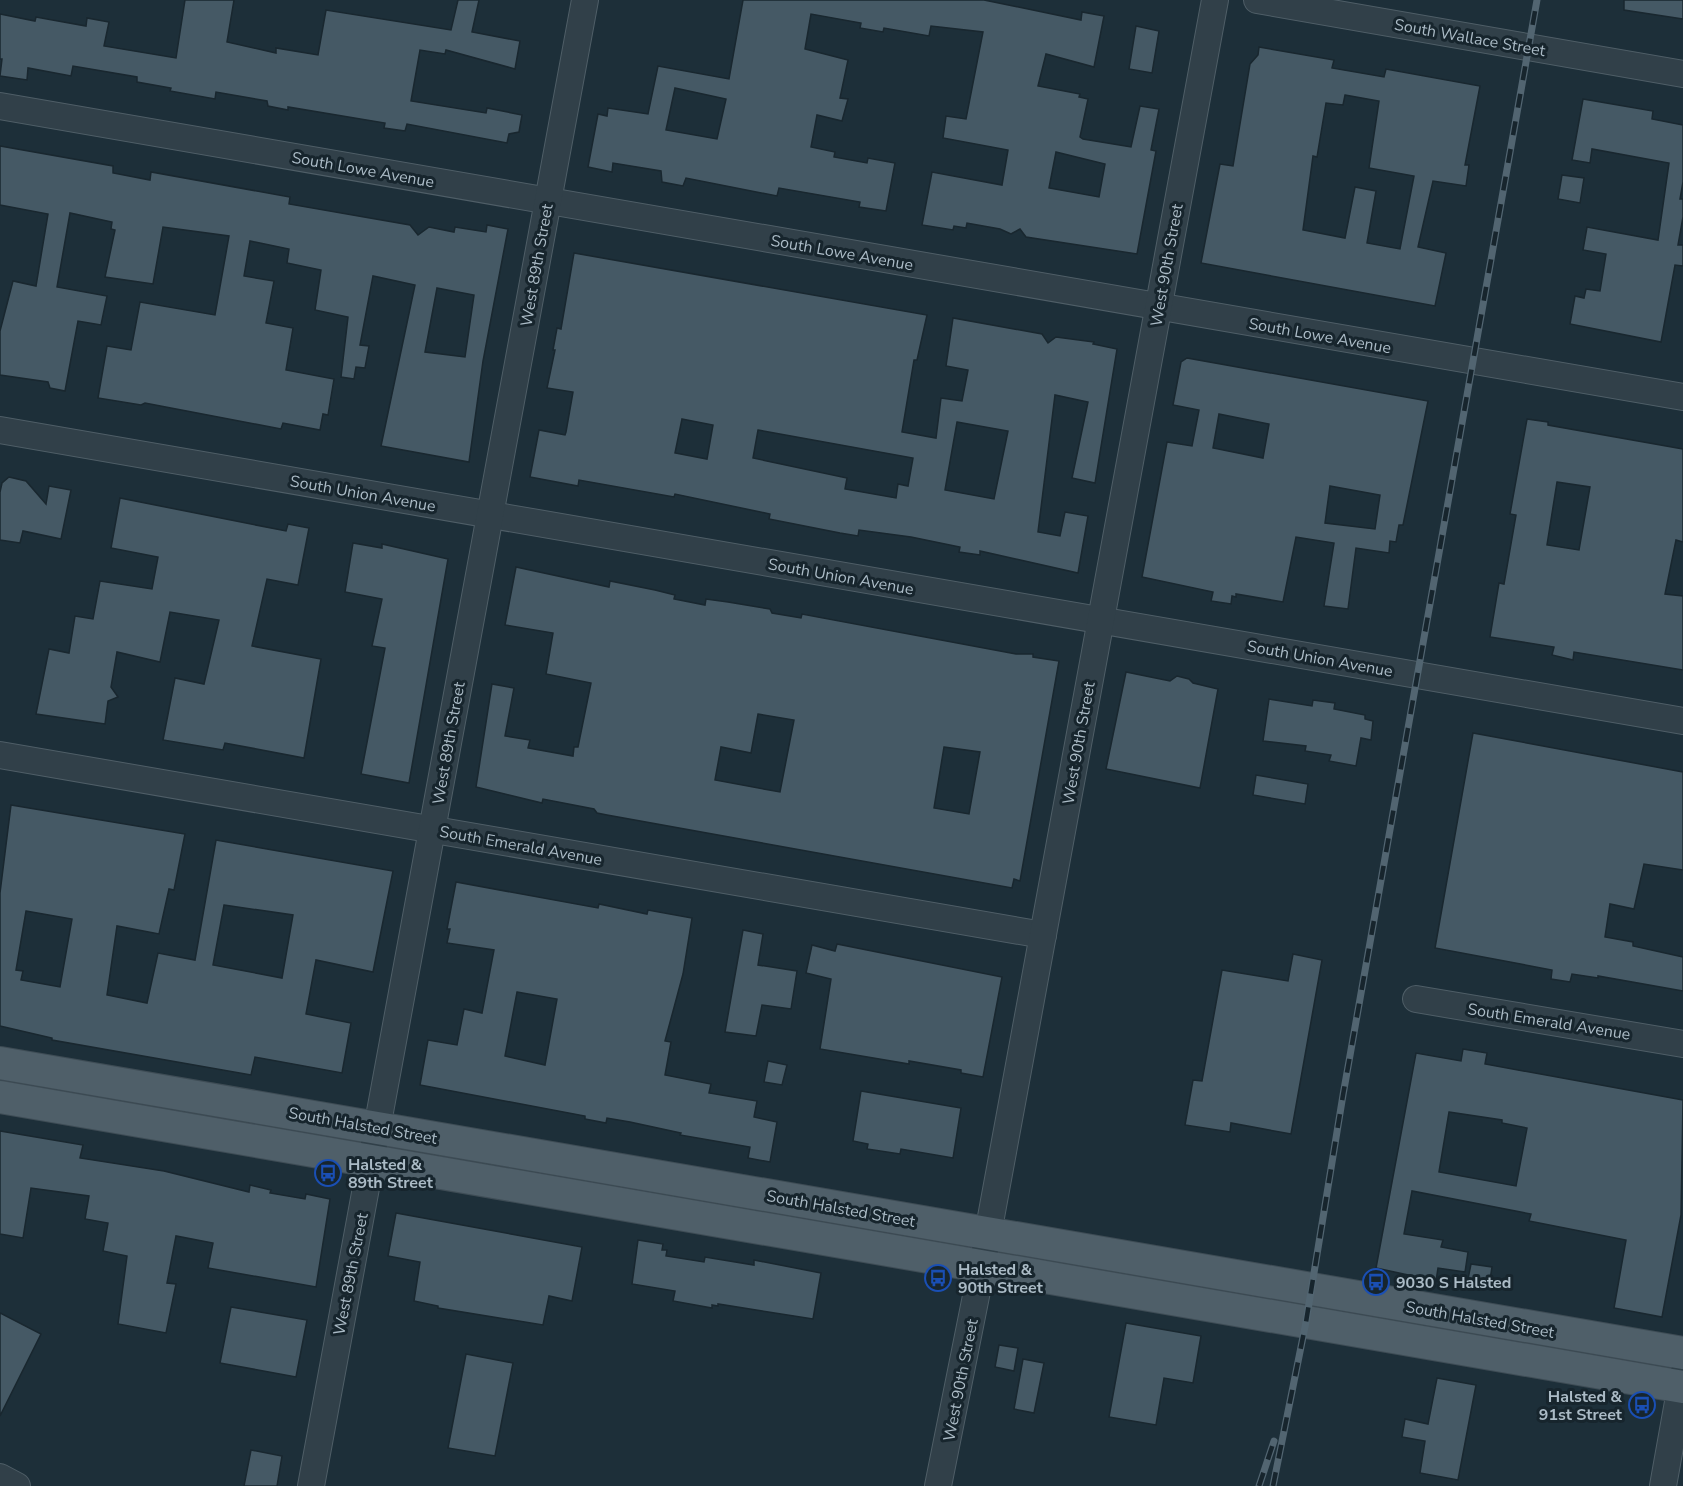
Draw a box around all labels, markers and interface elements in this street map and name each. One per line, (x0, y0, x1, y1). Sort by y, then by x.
street label: South Wallace Street (1392, 14, 1548, 62)
street label: South Lowe Avenue (290, 147, 436, 193)
street label: West 89th Street (515, 202, 559, 328)
street label: West 90th Street (1145, 202, 1189, 328)
street label: South Lowe Avenue (769, 230, 915, 276)
street label: South Lowe Avenue (1247, 313, 1393, 359)
street label: South Union Avenue (288, 470, 437, 518)
street label: South Union Avenue (766, 553, 915, 601)
street label: South Union Avenue (1245, 635, 1394, 683)
street label: West 89th Street (427, 680, 471, 806)
street label: West 90th Street (1057, 680, 1101, 806)
street label: South Emerald Avenue (438, 821, 604, 871)
street label: South Emerald Avenue (1466, 998, 1632, 1046)
street label: South Halsted Street (287, 1102, 439, 1150)
place label: Halsted & 89th Street (348, 1154, 434, 1194)
bus stop icon: Halsted & 89th Street (313, 1158, 343, 1188)
street label: South Halsted Street (765, 1185, 917, 1233)
street label: West 89th Street (328, 1211, 374, 1337)
place label: Halsted & 90th Street (958, 1259, 1044, 1299)
bus stop icon: Halsted & 90th Street (923, 1263, 953, 1293)
bus stop icon: 9030 S Halsted (1361, 1267, 1391, 1297)
place label: 9030 S Halsted (1396, 1272, 1511, 1294)
street label: South Halsted Street (1404, 1296, 1556, 1344)
street label: West 90th Street (938, 1317, 984, 1443)
place label: Halsted & 91st Street (1539, 1386, 1623, 1426)
bus stop icon: Halsted & 91st Street (1627, 1390, 1657, 1420)

